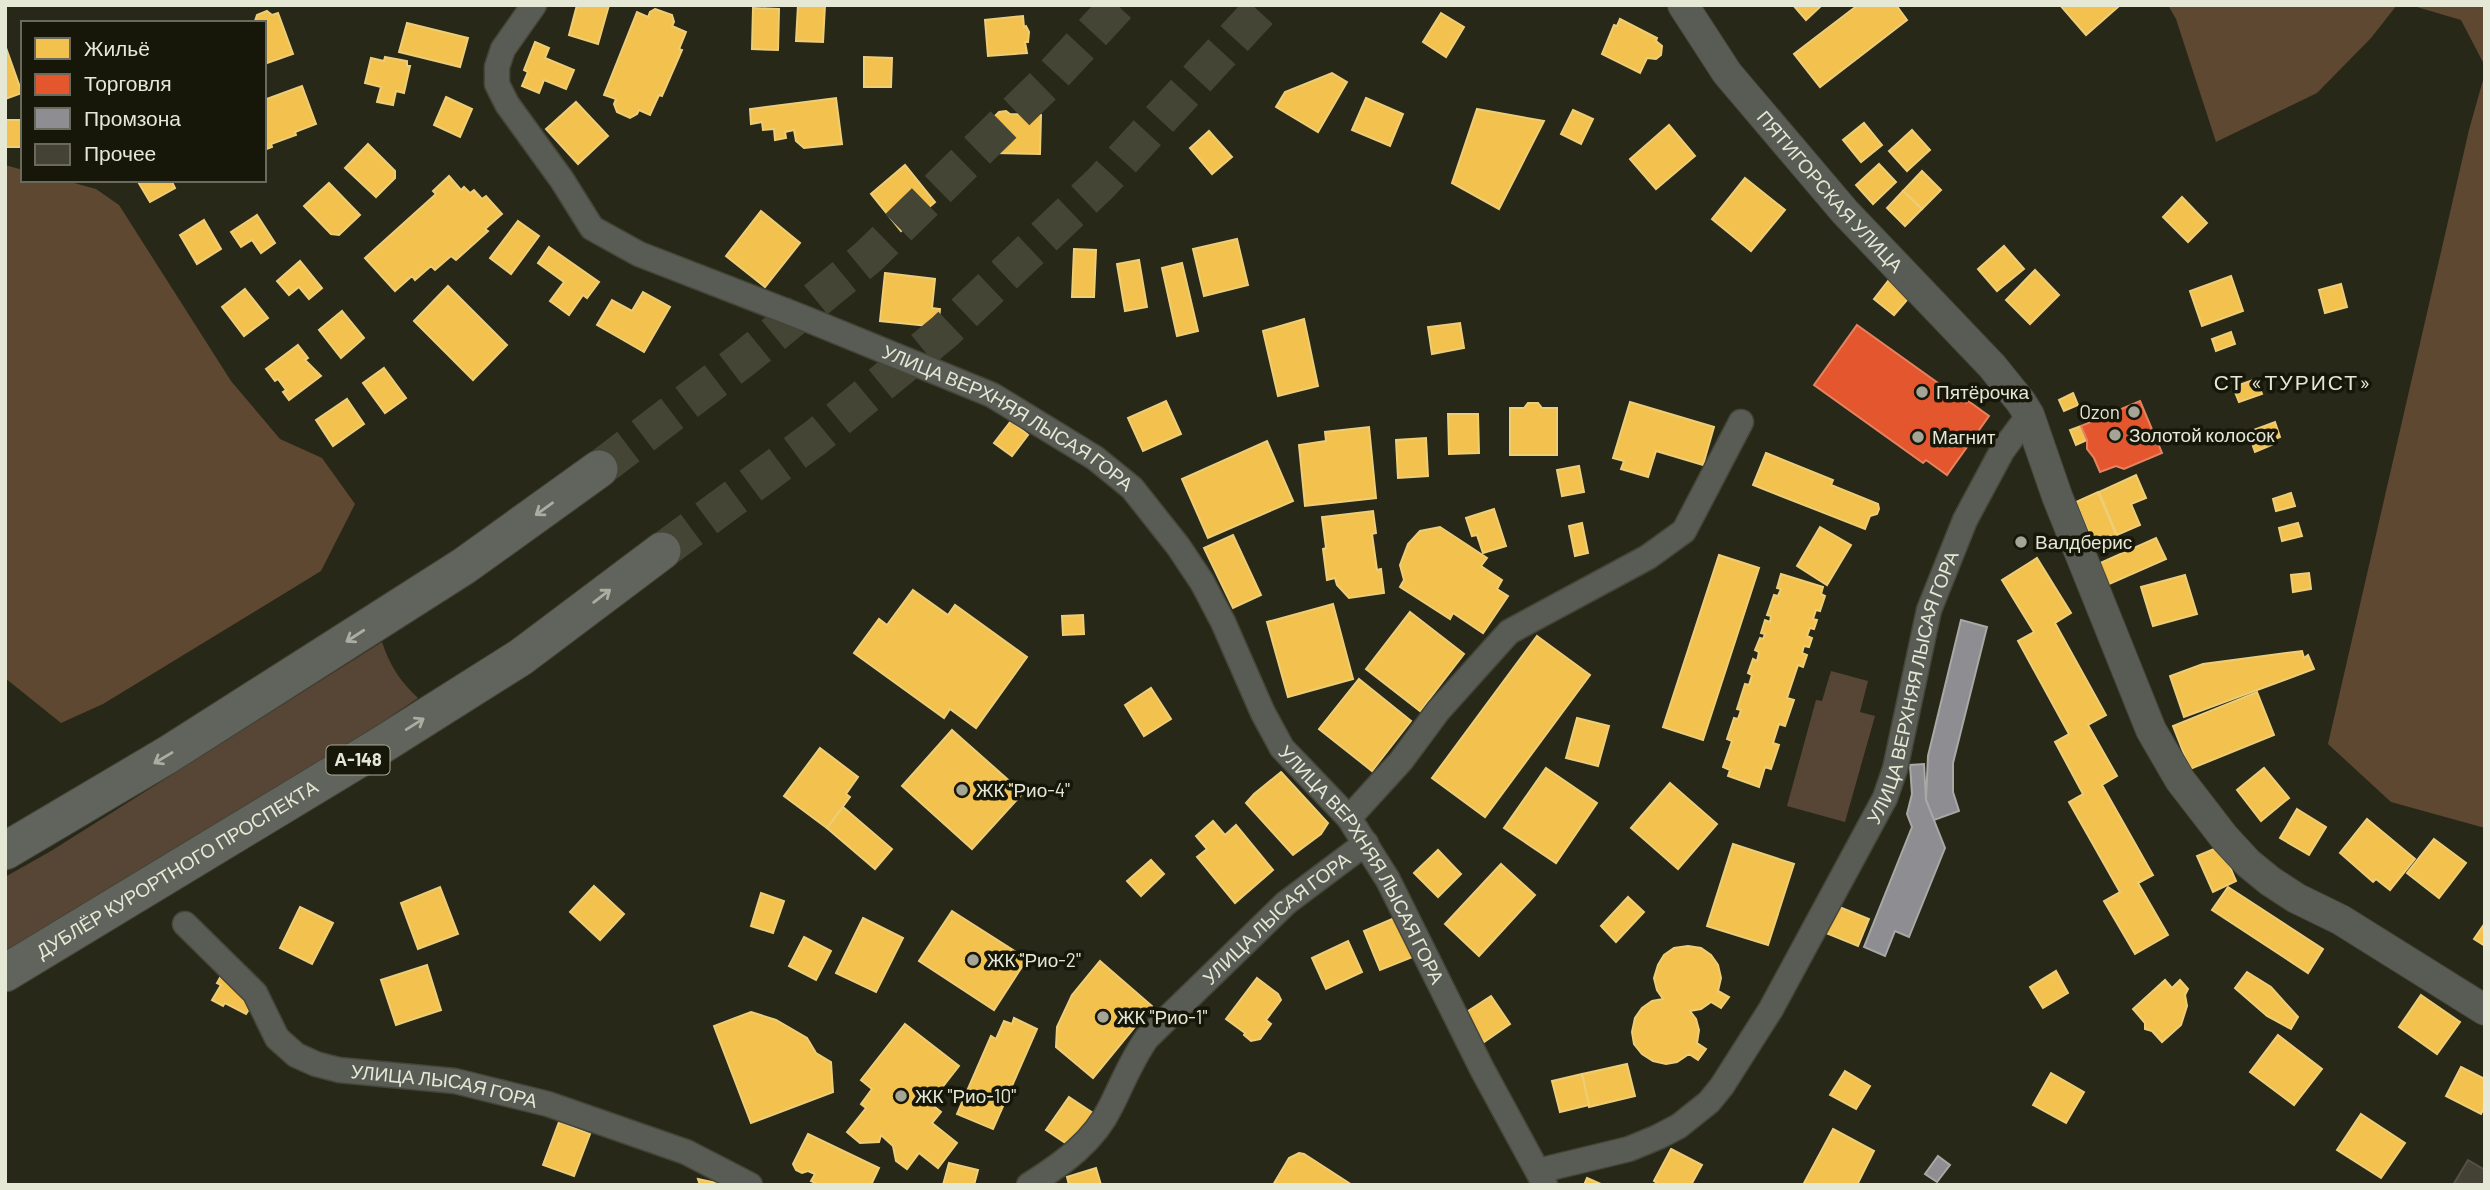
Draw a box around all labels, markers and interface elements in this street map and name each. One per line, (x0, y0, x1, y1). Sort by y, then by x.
legend (21, 21, 266, 182)
text: Жильё (84, 35, 150, 60)
text: Торговля (84, 70, 172, 95)
text: Промзона (84, 105, 181, 130)
street label: ПЯТИГОРСКАЯ УЛИЦА (1753, 105, 1908, 277)
text: Прочее (84, 140, 156, 165)
street label: УЛИЦА ВЕРХНЯЯ ЛЫСАЯ ГОРА (879, 339, 1138, 496)
district label: СТ «ТУРИСТ» (2214, 369, 2372, 394)
place label: Пятёрочка (1936, 380, 2030, 403)
marker: Пятёрочка (1914, 384, 1930, 400)
place label: Ozon (2079, 400, 2120, 423)
marker: Ozon (2126, 404, 2142, 420)
place label: Золотой колосок (2129, 423, 2275, 446)
place label: Магнит (1932, 425, 1996, 448)
marker: Золотой колосок (2107, 427, 2123, 443)
marker: Магнит (1910, 429, 1926, 445)
one-way arrow (535, 501, 554, 516)
place label: Валдберис (2035, 530, 2132, 553)
marker: Валдберис (2013, 534, 2029, 550)
street label: УЛИЦА ВЕРХНЯЯ ЛЫСАЯ ГОРА (1861, 547, 1963, 828)
one-way arrow (593, 588, 611, 603)
one-way arrow (346, 629, 366, 643)
one-way arrow (405, 717, 424, 732)
street label: УЛИЦА ВЕРХНЯЯ ЛЫСАЯ ГОРА (1274, 740, 1450, 988)
road number: А-148 (326, 746, 390, 774)
one-way arrow (154, 751, 174, 765)
street label: ДУБЛЁР КУРОРТНОГО ПРОСПЕКТА (32, 774, 322, 962)
place label: ЖК "Рио-4" (976, 778, 1070, 801)
marker: ЖК "Рио-4" (954, 782, 970, 798)
street label: УЛИЦА ЛЫСАЯ ГОРА (1197, 847, 1355, 989)
place label: ЖК "Рио-2" (987, 948, 1081, 971)
marker: ЖК "Рио-2" (965, 952, 981, 968)
place label: ЖК "Рио-1" (1117, 1005, 1207, 1028)
marker: ЖК "Рио-1" (1095, 1009, 1111, 1025)
street label: УЛИЦА ЛЫСАЯ ГОРА (350, 1059, 540, 1112)
place label: ЖК "Рио-10" (915, 1084, 1016, 1107)
marker: ЖК "Рио-10" (893, 1088, 909, 1104)

